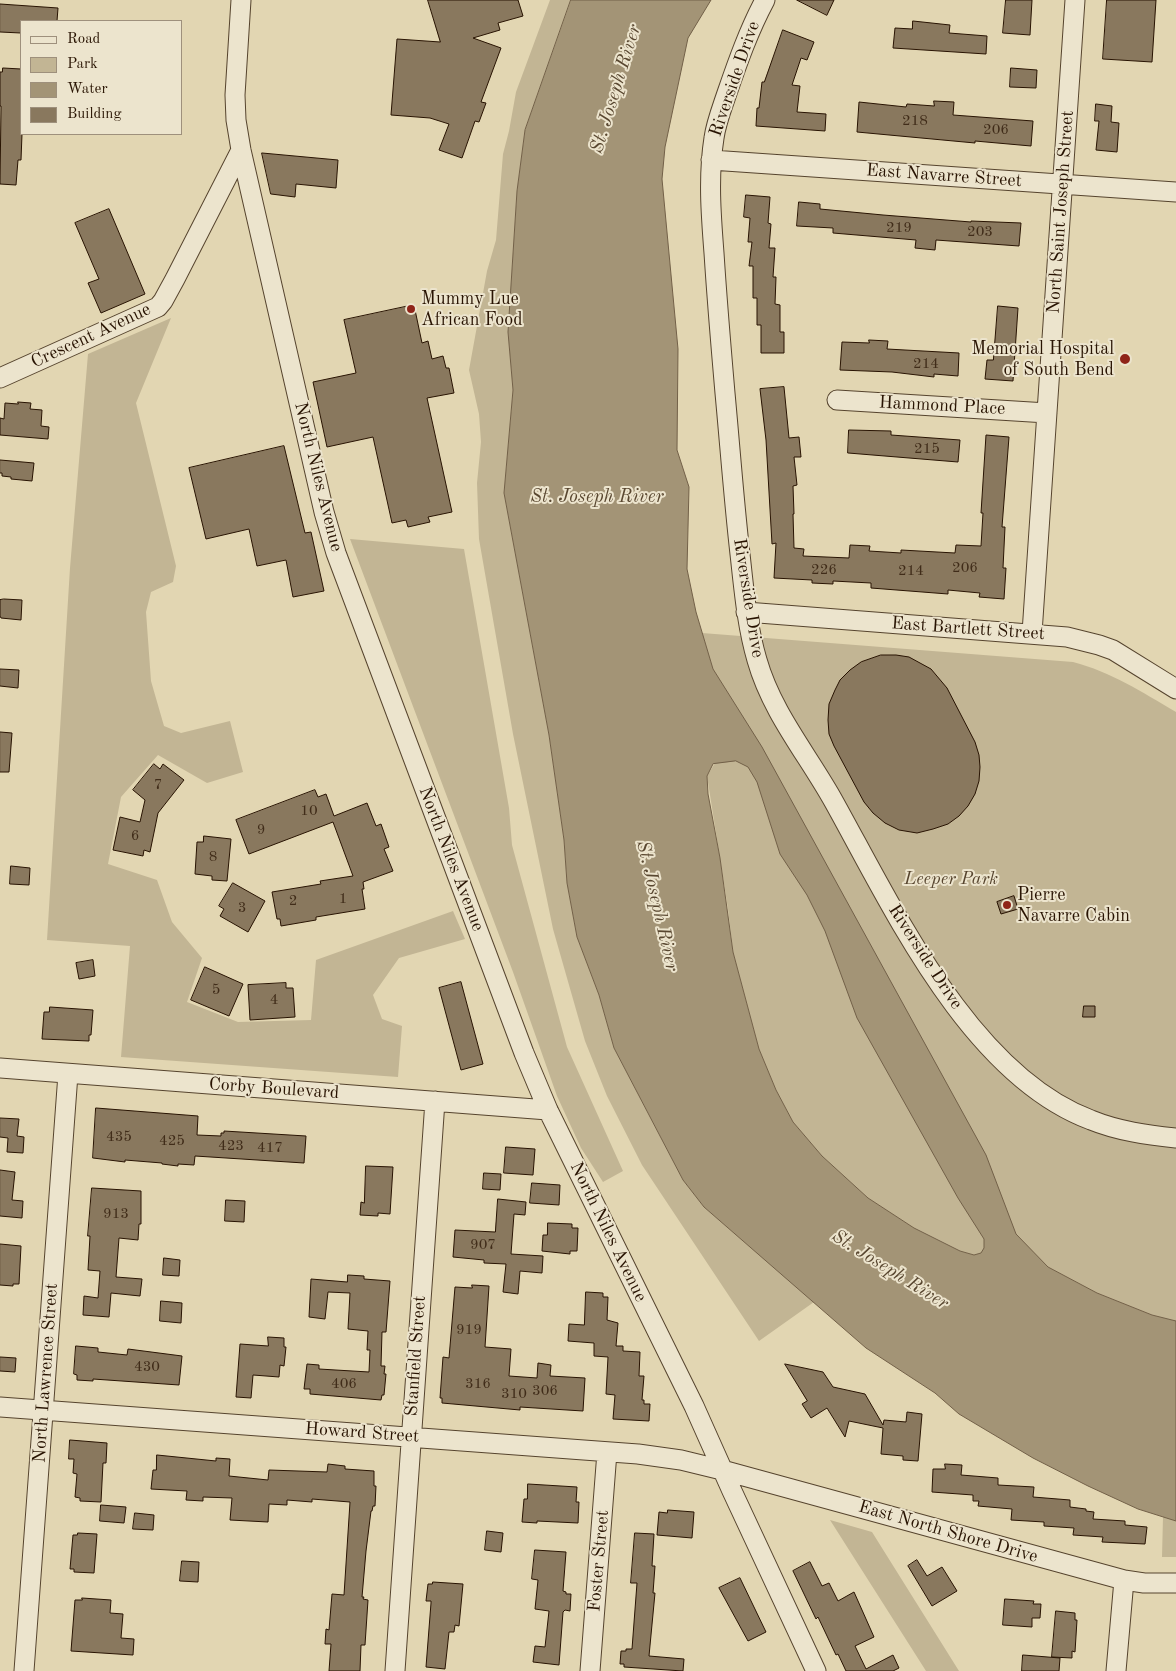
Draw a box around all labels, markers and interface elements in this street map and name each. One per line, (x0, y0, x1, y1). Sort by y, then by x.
street label: Riverside Drive (705, 18, 765, 140)
legend (20, 20, 182, 135)
water label: St. Joseph River (586, 22, 646, 156)
text: Road (67, 32, 100, 47)
text: Park (67, 57, 98, 72)
text: Water (67, 82, 108, 97)
text: Building (67, 107, 122, 122)
street label: North Saint Joseph Street (1043, 110, 1079, 314)
house number: 218 (902, 112, 928, 130)
house number: 206 (983, 121, 1009, 139)
street label: East Navarre Street (865, 160, 1023, 192)
house number: 219 (886, 219, 912, 237)
house number: 203 (967, 223, 993, 241)
place label: Mummy Lue African Food (421, 288, 523, 330)
street label: Crescent Avenue (28, 299, 154, 373)
marker: Mummy Lue African Food (405, 303, 417, 315)
place label: Memorial Hospital of South Bend (971, 338, 1114, 380)
marker: Memorial Hospital of South Bend (1118, 352, 1132, 366)
house number: 214 (913, 355, 939, 373)
street label: Hammond Place (878, 392, 1006, 420)
street label: North Niles Avenue (289, 400, 347, 554)
house number: 215 (914, 440, 940, 458)
water label: St. Joseph River (530, 486, 664, 508)
street label: Riverside Drive (728, 537, 768, 659)
house number: 206 (952, 559, 978, 577)
house number: 226 (811, 561, 837, 579)
house number: 214 (898, 562, 924, 580)
street label: East Bartlett Street (890, 613, 1046, 645)
house number: 7 (154, 776, 162, 794)
street label: North Niles Avenue (413, 784, 489, 934)
house number: 10 (300, 802, 318, 820)
house number: 9 (257, 821, 265, 839)
house number: 6 (131, 827, 139, 845)
water label: St. Joseph River (631, 838, 683, 974)
house number: 8 (209, 848, 217, 866)
park label: Leeper Park (904, 868, 998, 890)
place label: Pierre Navarre Cabin (1017, 884, 1130, 926)
house number: 1 (339, 890, 347, 908)
house number: 2 (289, 892, 297, 910)
house number: 3 (238, 899, 246, 917)
marker: Pierre Navarre Cabin (1001, 899, 1013, 911)
street label: Riverside Drive (883, 901, 967, 1013)
house number: 5 (212, 981, 220, 999)
house number: 4 (270, 991, 278, 1009)
street label: Corby Boulevard (208, 1074, 340, 1104)
house number: 435 (106, 1128, 132, 1146)
house number: 425 (159, 1132, 185, 1150)
house number: 423 (218, 1137, 244, 1155)
house number: 417 (257, 1139, 283, 1157)
street label: North Niles Avenue (565, 1158, 651, 1306)
house number: 913 (103, 1205, 129, 1223)
water label: St. Joseph River (827, 1225, 953, 1315)
house number: 907 (470, 1236, 496, 1254)
street label: North Lawrence Street (29, 1282, 63, 1464)
street label: Stanfield Street (401, 1295, 431, 1417)
house number: 919 (456, 1321, 482, 1339)
house number: 430 (134, 1358, 160, 1376)
house number: 406 (331, 1375, 357, 1393)
house number: 316 (465, 1375, 491, 1393)
house number: 306 (532, 1382, 558, 1400)
house number: 310 (501, 1385, 527, 1403)
street label: Howard Street (304, 1418, 420, 1448)
street label: East North Shore Drive (856, 1496, 1040, 1568)
street label: Foster Street (584, 1509, 614, 1613)

